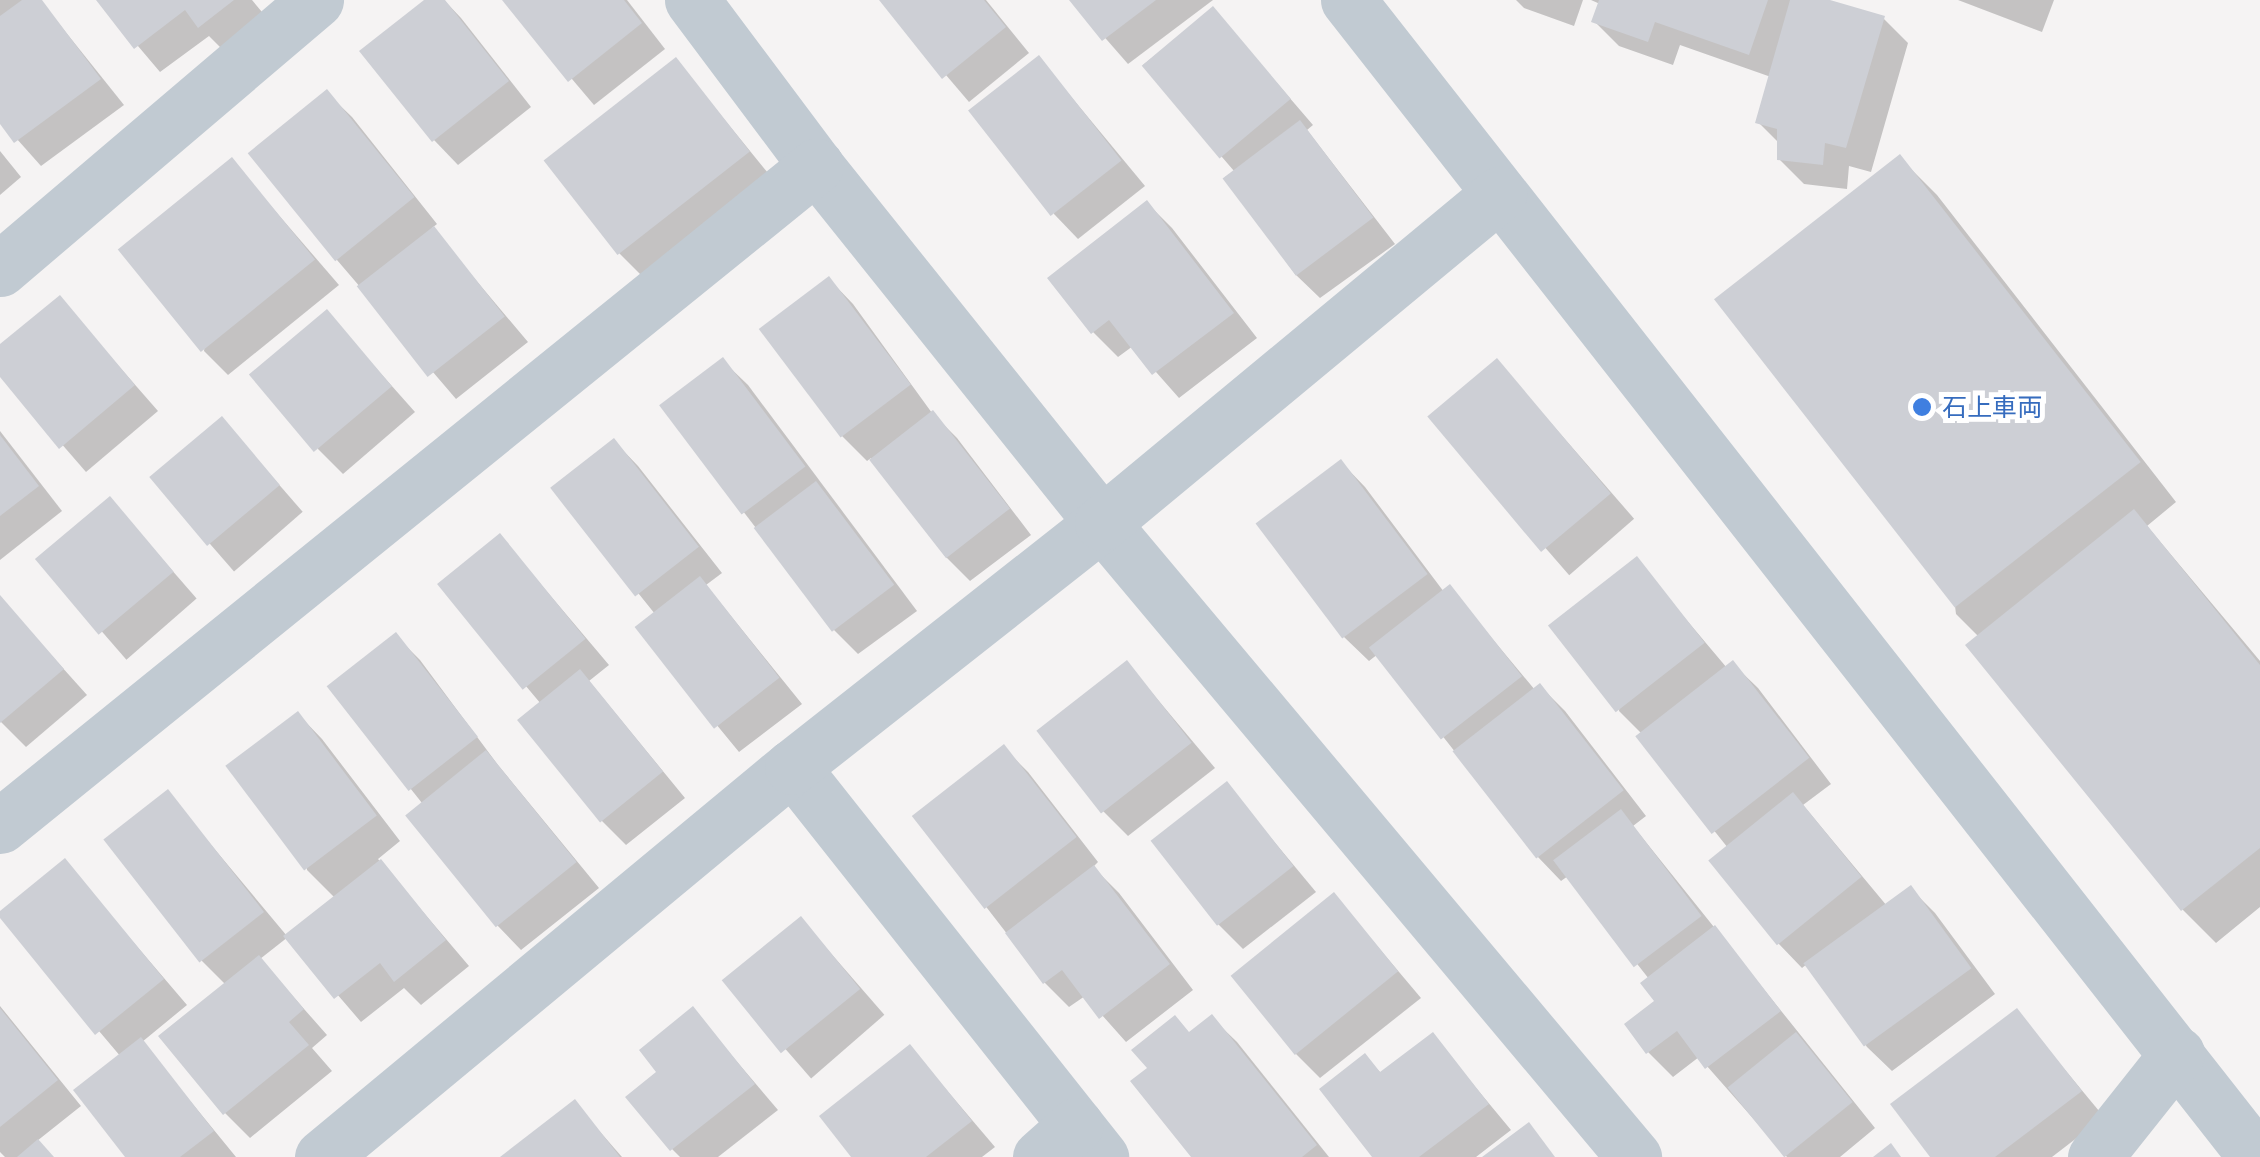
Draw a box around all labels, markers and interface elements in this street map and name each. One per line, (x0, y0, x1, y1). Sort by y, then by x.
place label: 石上車両 (1942, 392, 2042, 422)
marker: 石上車両 (1911, 396, 1933, 418)

